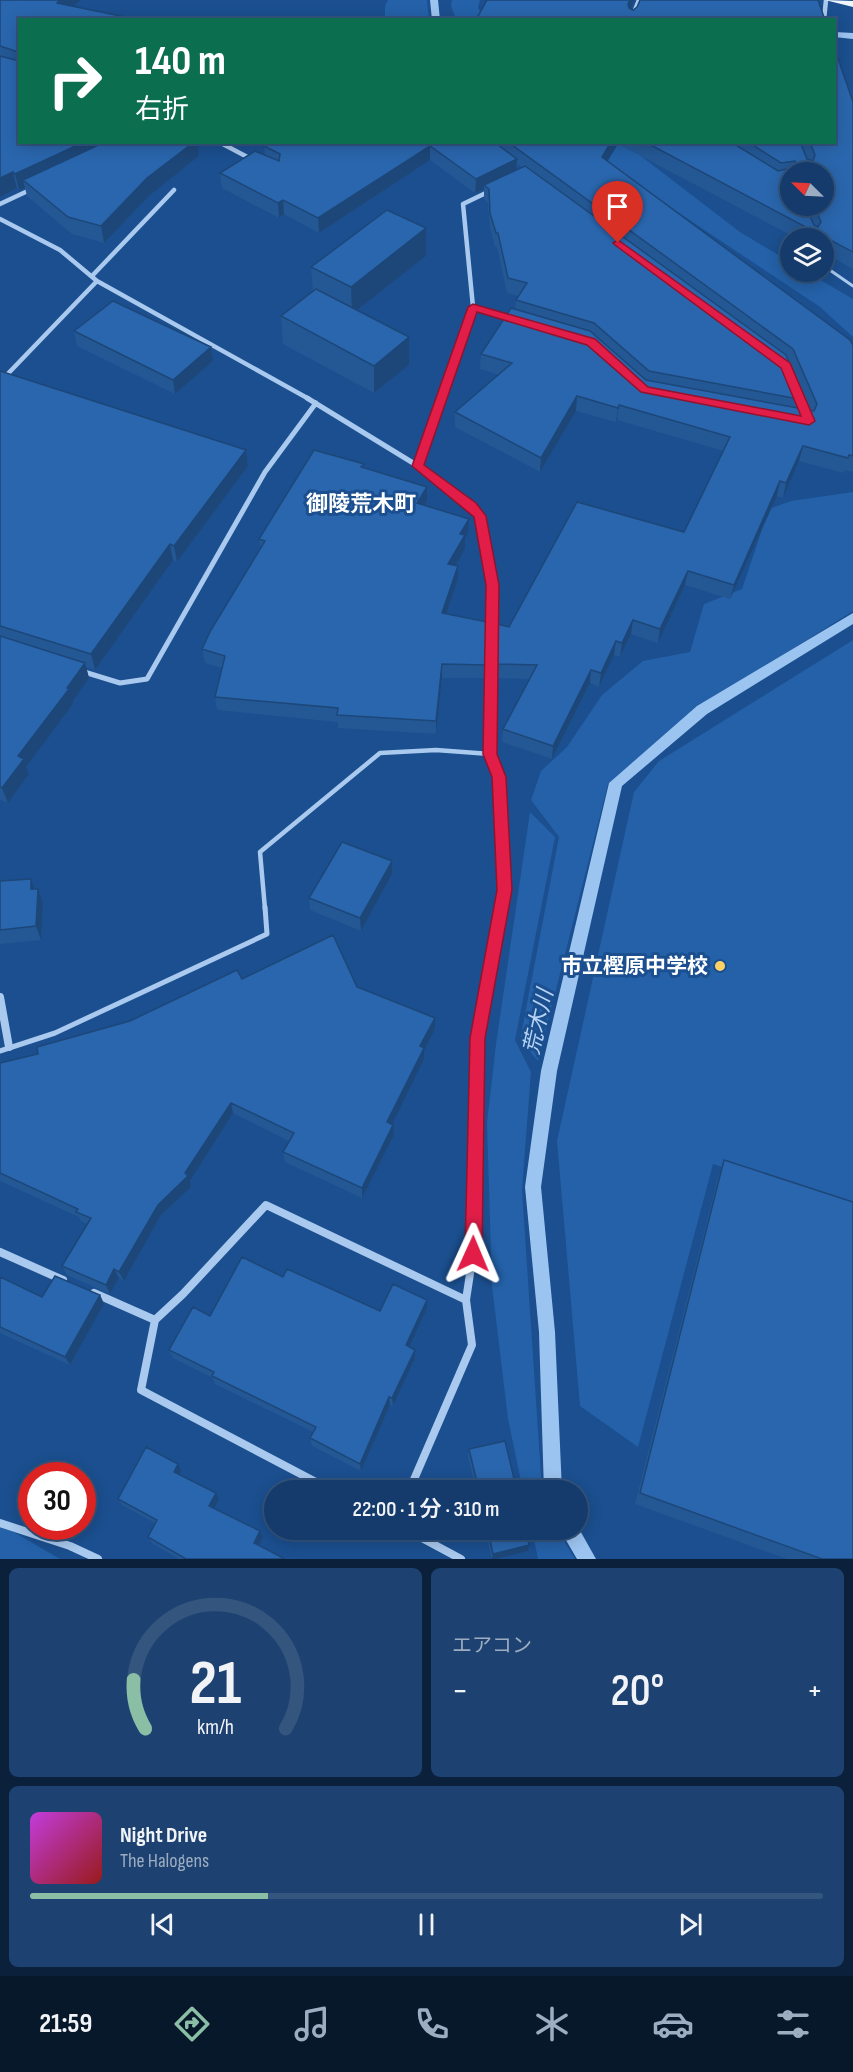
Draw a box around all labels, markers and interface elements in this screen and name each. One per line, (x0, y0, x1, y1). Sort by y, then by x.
text: 140 m (135, 36, 226, 87)
icon: right (36, 42, 114, 120)
text: 右折 (135, 94, 189, 126)
north arrow (780, 162, 834, 216)
map controls (780, 162, 834, 282)
pin (592, 181, 643, 243)
icon: arrive (601, 190, 634, 223)
button: layers (780, 228, 834, 282)
district label: 御陵荒木町 (306, 491, 416, 518)
place label: 市立樫原中学校 (561, 954, 708, 979)
marker: 市立樫原中学校 (713, 959, 727, 973)
water label: 荒木川 (518, 985, 560, 1057)
position arrow (441, 1222, 505, 1286)
speed limit sign: 30 (18, 1462, 96, 1540)
text: 22:00 · 1 分 · 310 m (353, 1496, 499, 1523)
text: エアコン (452, 1634, 532, 1658)
text: 21 (190, 1647, 241, 1722)
text: 20° (611, 1664, 664, 1719)
text: − (452, 1671, 468, 1711)
text: + (807, 1671, 823, 1711)
text: km/h (197, 1716, 234, 1741)
text: Night Drive (120, 1822, 207, 1849)
text: The Halogens (120, 1849, 209, 1873)
icon: previous (146, 1908, 179, 1941)
icon: pause (410, 1908, 443, 1941)
icon: next (674, 1908, 707, 1941)
icon: directions (171, 2003, 213, 2045)
icon: music (291, 2003, 333, 2045)
icon: phone (411, 2003, 453, 2045)
icon: climate (531, 2003, 573, 2045)
icon: car (652, 2003, 694, 2045)
icon: filters (772, 2003, 814, 2045)
text: 21:59 (39, 2008, 92, 2040)

